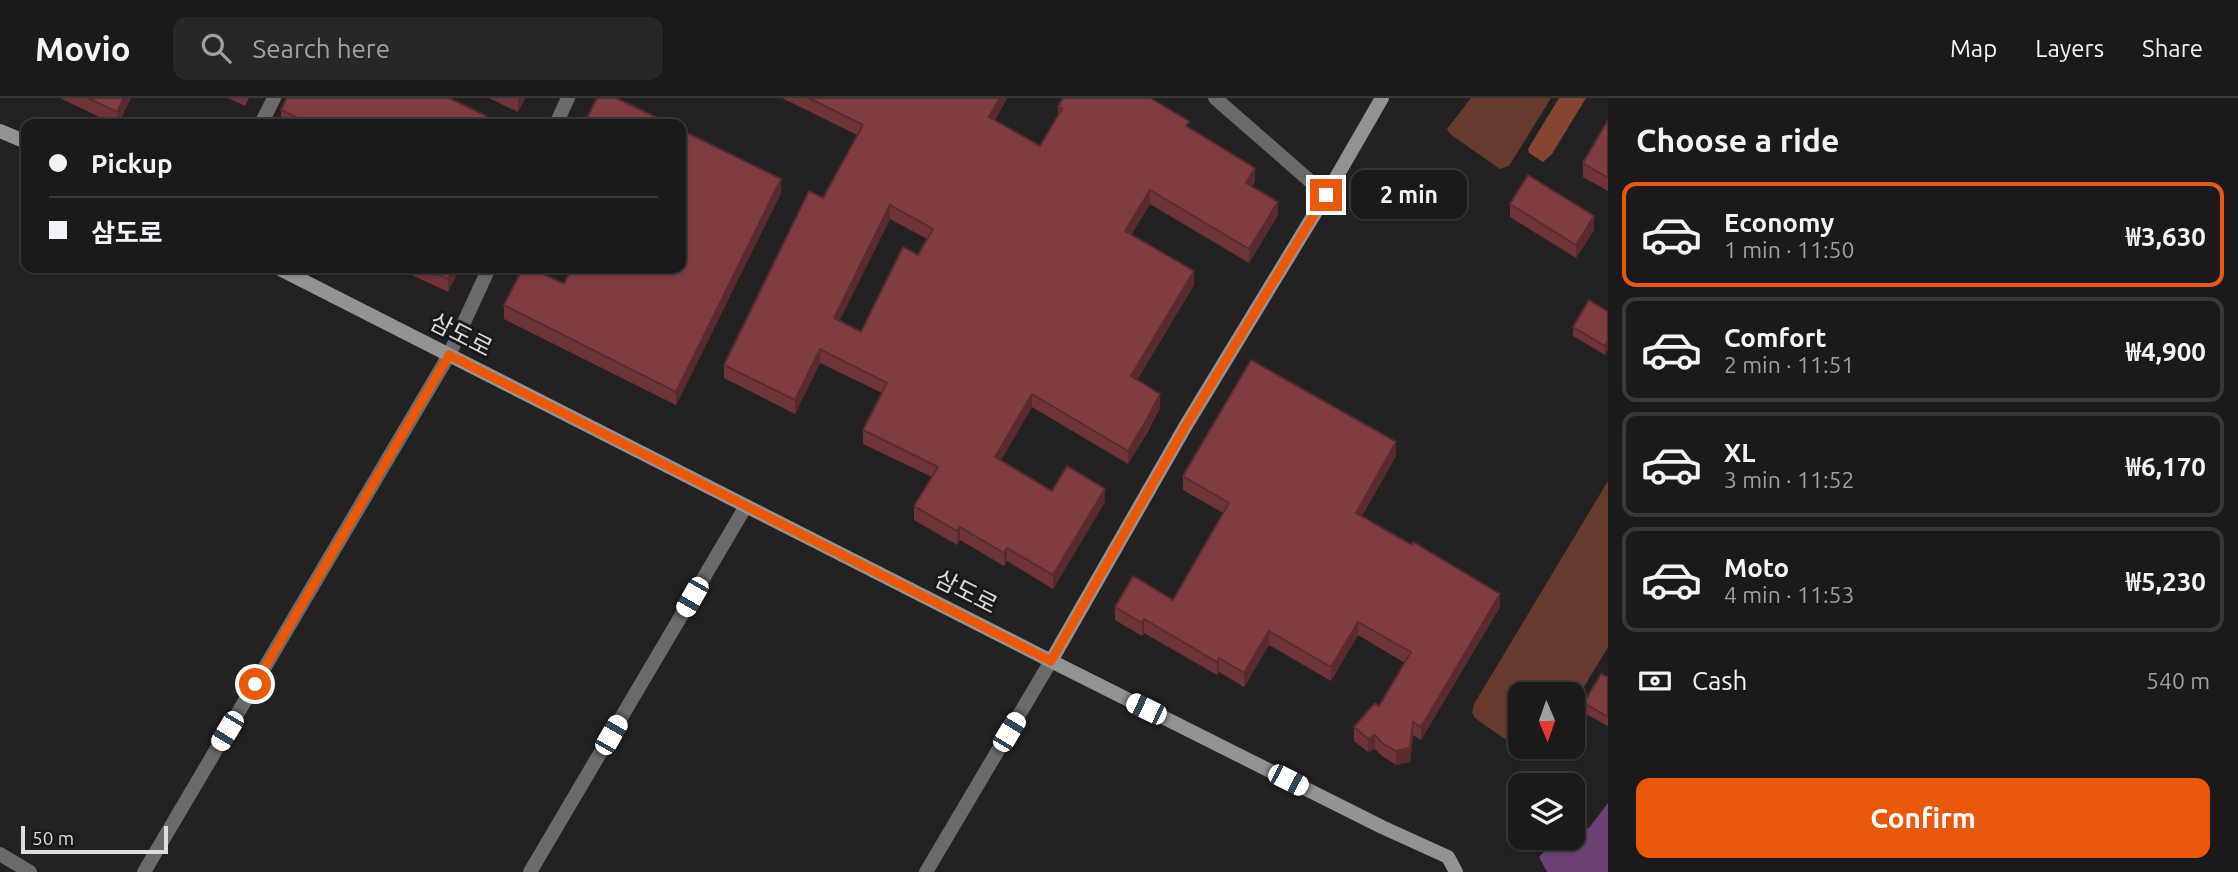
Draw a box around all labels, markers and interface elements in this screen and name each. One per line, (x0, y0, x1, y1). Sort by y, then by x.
search box (173, 17, 663, 80)
icon: search (197, 29, 235, 67)
text: Movio (35, 30, 131, 67)
text: Search here (253, 34, 390, 63)
text: Map (1950, 35, 1997, 62)
text: Layers (2035, 35, 2104, 62)
text: Share (2142, 35, 2203, 62)
text: Choose a ride (1636, 122, 1839, 158)
text: Pickup (91, 149, 173, 178)
callout: 2 min (1350, 170, 1466, 220)
route end (1310, 179, 1342, 211)
text: 2 min (1380, 182, 1438, 207)
icon: car (1640, 203, 1703, 266)
text: Economy (1724, 208, 1834, 237)
text: 삼도로 (91, 218, 163, 247)
text: ₩3,630 (2126, 222, 2206, 251)
text: 1 min · 11:50 (1724, 237, 1855, 262)
street label: 삼도로 (426, 307, 497, 362)
icon: car (1640, 318, 1703, 381)
text: Comfort (1724, 323, 1827, 352)
text: ₩4,900 (2126, 337, 2206, 366)
text: 2 min · 11:51 (1724, 352, 1855, 377)
icon: car (1640, 433, 1703, 496)
text: XL (1724, 438, 1755, 467)
text: ₩6,170 (2126, 452, 2206, 481)
text: 3 min · 11:52 (1724, 467, 1855, 492)
icon: car (1640, 548, 1703, 611)
text: Moto (1724, 553, 1789, 582)
street label: 삼도로 (931, 564, 1002, 619)
text: ₩5,230 (2126, 567, 2206, 596)
car (673, 574, 712, 620)
text: 4 min · 11:53 (1724, 582, 1855, 607)
icon: cash (1636, 662, 1674, 700)
text: Cash (1692, 666, 1747, 695)
route start (239, 668, 271, 700)
text: 540 m (2146, 668, 2210, 693)
north arrow (1508, 682, 1586, 760)
map controls (1508, 682, 1585, 850)
car (1123, 690, 1170, 728)
car (208, 708, 247, 754)
car (990, 709, 1029, 755)
car (592, 712, 631, 758)
car (1265, 761, 1312, 799)
button: layers (1508, 773, 1585, 850)
button: Confirm (1636, 778, 2210, 858)
scale bar (21, 823, 168, 855)
text: 50 m (32, 827, 74, 849)

